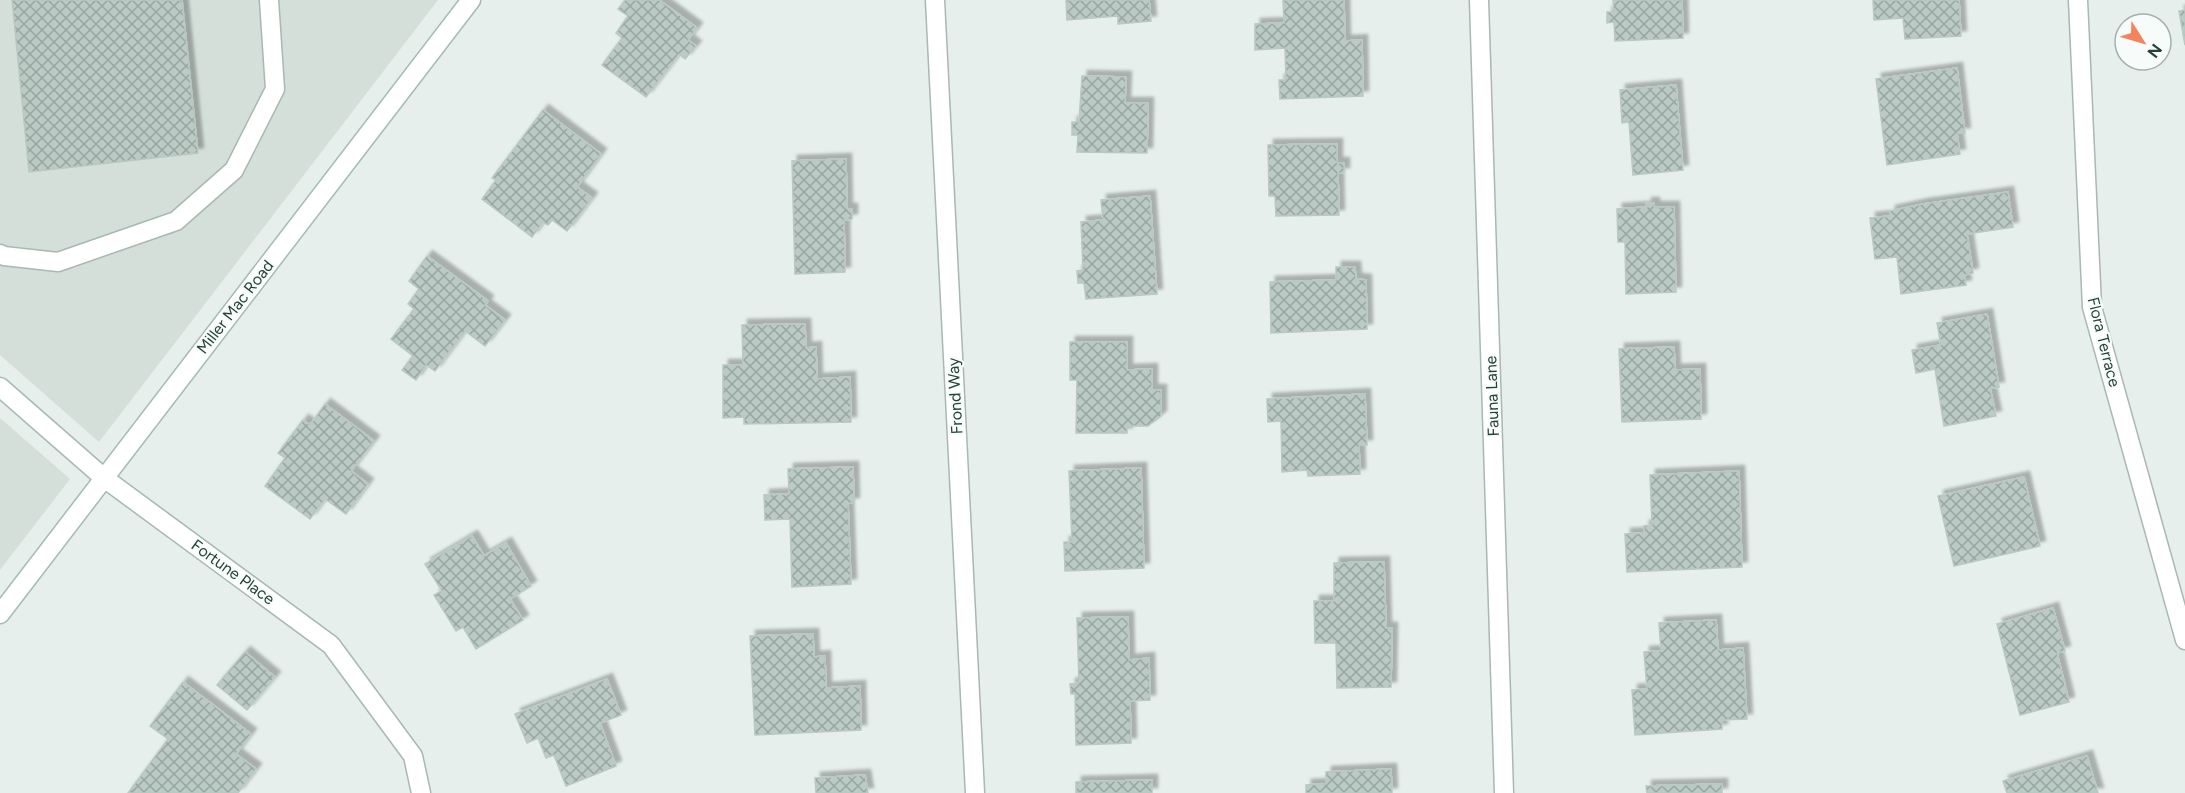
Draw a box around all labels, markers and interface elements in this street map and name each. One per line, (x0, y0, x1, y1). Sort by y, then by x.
north arrow (2113, 12, 2173, 72)
text: N (2143, 40, 2166, 61)
street label: Miller Mac Road (193, 256, 277, 358)
street label: Flora Terrace (2084, 295, 2124, 389)
street label: Fauna Lane (1481, 355, 1503, 437)
street label: Frond Way (943, 357, 966, 435)
street label: Fortune Place (188, 535, 279, 609)

